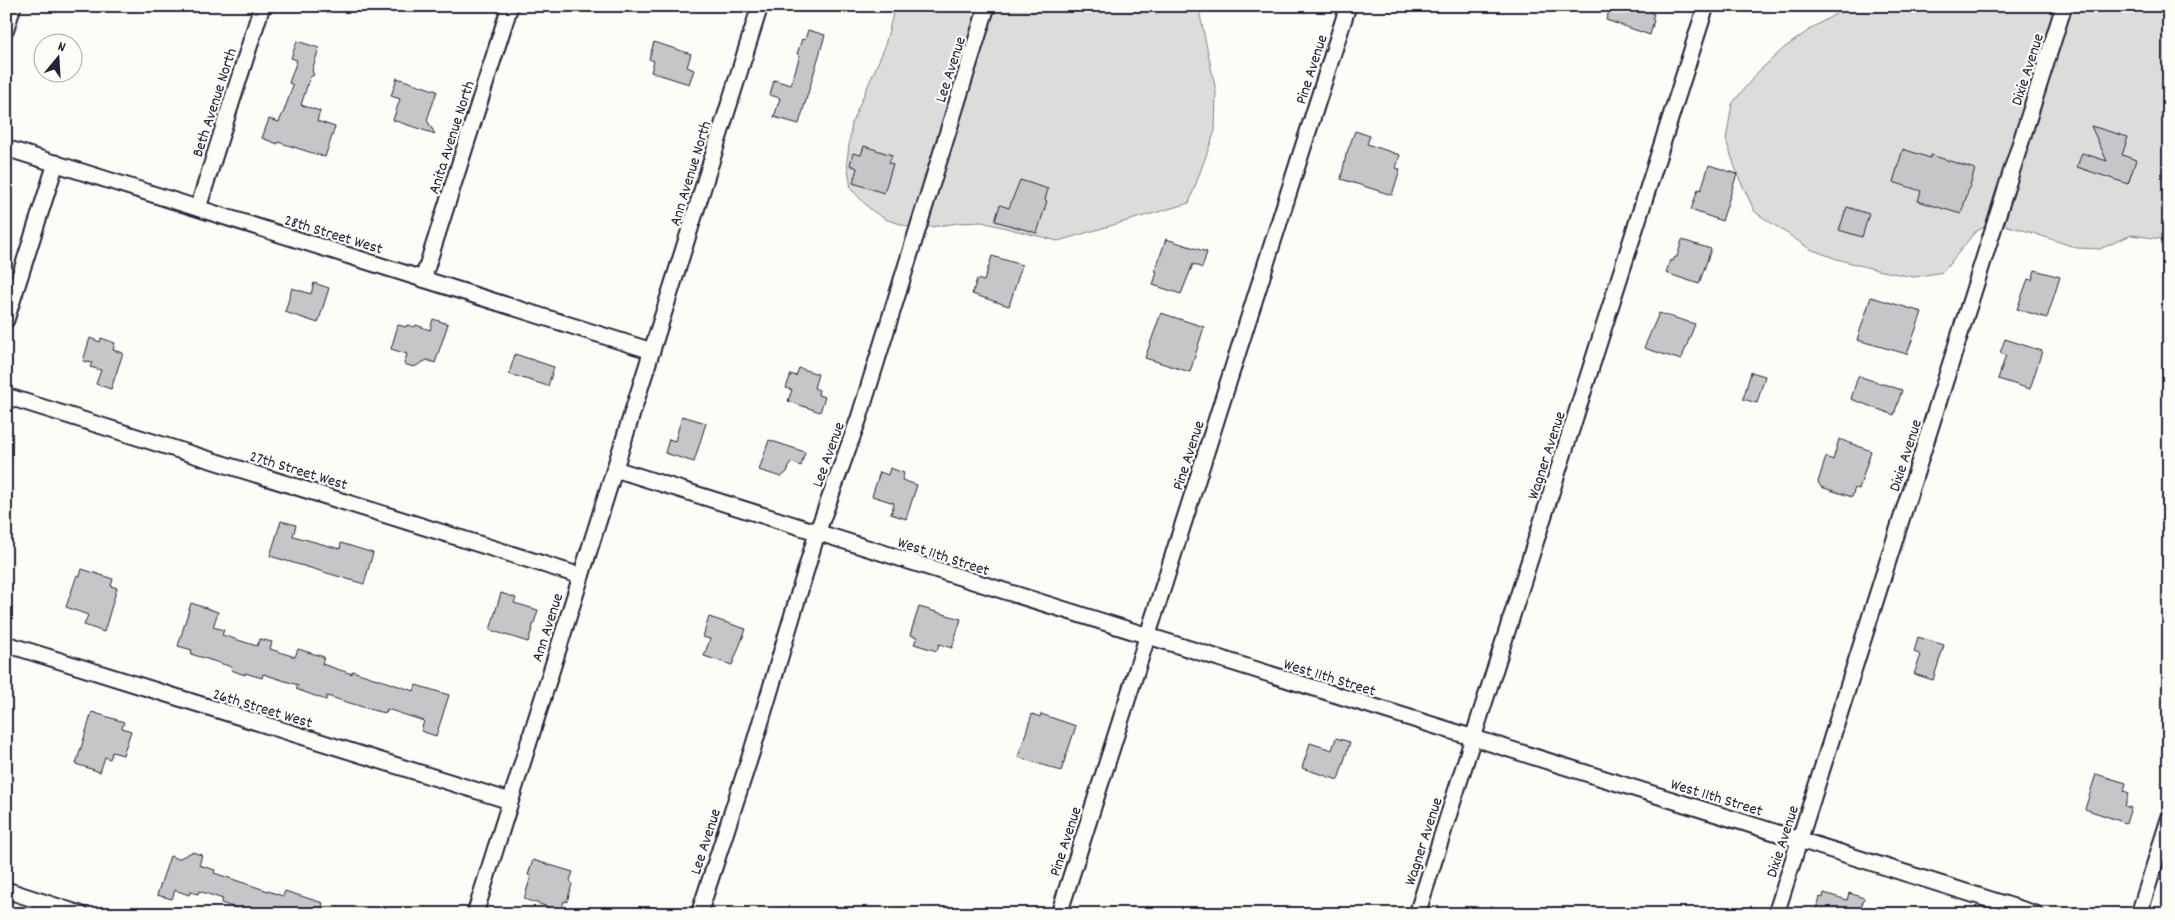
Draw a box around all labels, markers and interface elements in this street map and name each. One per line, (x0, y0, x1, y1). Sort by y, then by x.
street label: Dixie Avenue (2006, 31, 2051, 109)
north arrow (32, 32, 82, 82)
street label: Pine Avenue (1290, 32, 1334, 108)
street label: Lee Avenue (930, 34, 973, 106)
text: N (55, 37, 68, 58)
street label: Beth Avenue North (187, 45, 244, 160)
street label: Anita Avenue North (423, 78, 482, 197)
street label: Ann Avenue North (664, 118, 718, 229)
street label: 28th Street West (281, 210, 385, 261)
street label: Wagner Avenue (1522, 409, 1572, 503)
street label: Dixie Avenue (1884, 417, 1929, 495)
street label: Pine Avenue (1167, 418, 1211, 494)
street label: Lee Avenue (807, 419, 852, 491)
street label: 27th Street West (246, 446, 350, 497)
street label: West 11th Street (894, 532, 992, 583)
street label: Ann Avenue (526, 590, 570, 665)
street label: West 11th Street (1280, 653, 1378, 703)
street label: 26th Street West (210, 683, 315, 735)
street label: West 11th Street (1667, 773, 1765, 823)
street label: Wagner Avenue (1399, 795, 1449, 889)
street label: Dixie Avenue (1761, 803, 1806, 881)
street label: Pine Avenue (1044, 804, 1088, 880)
street label: Lee Avenue (685, 806, 728, 878)

